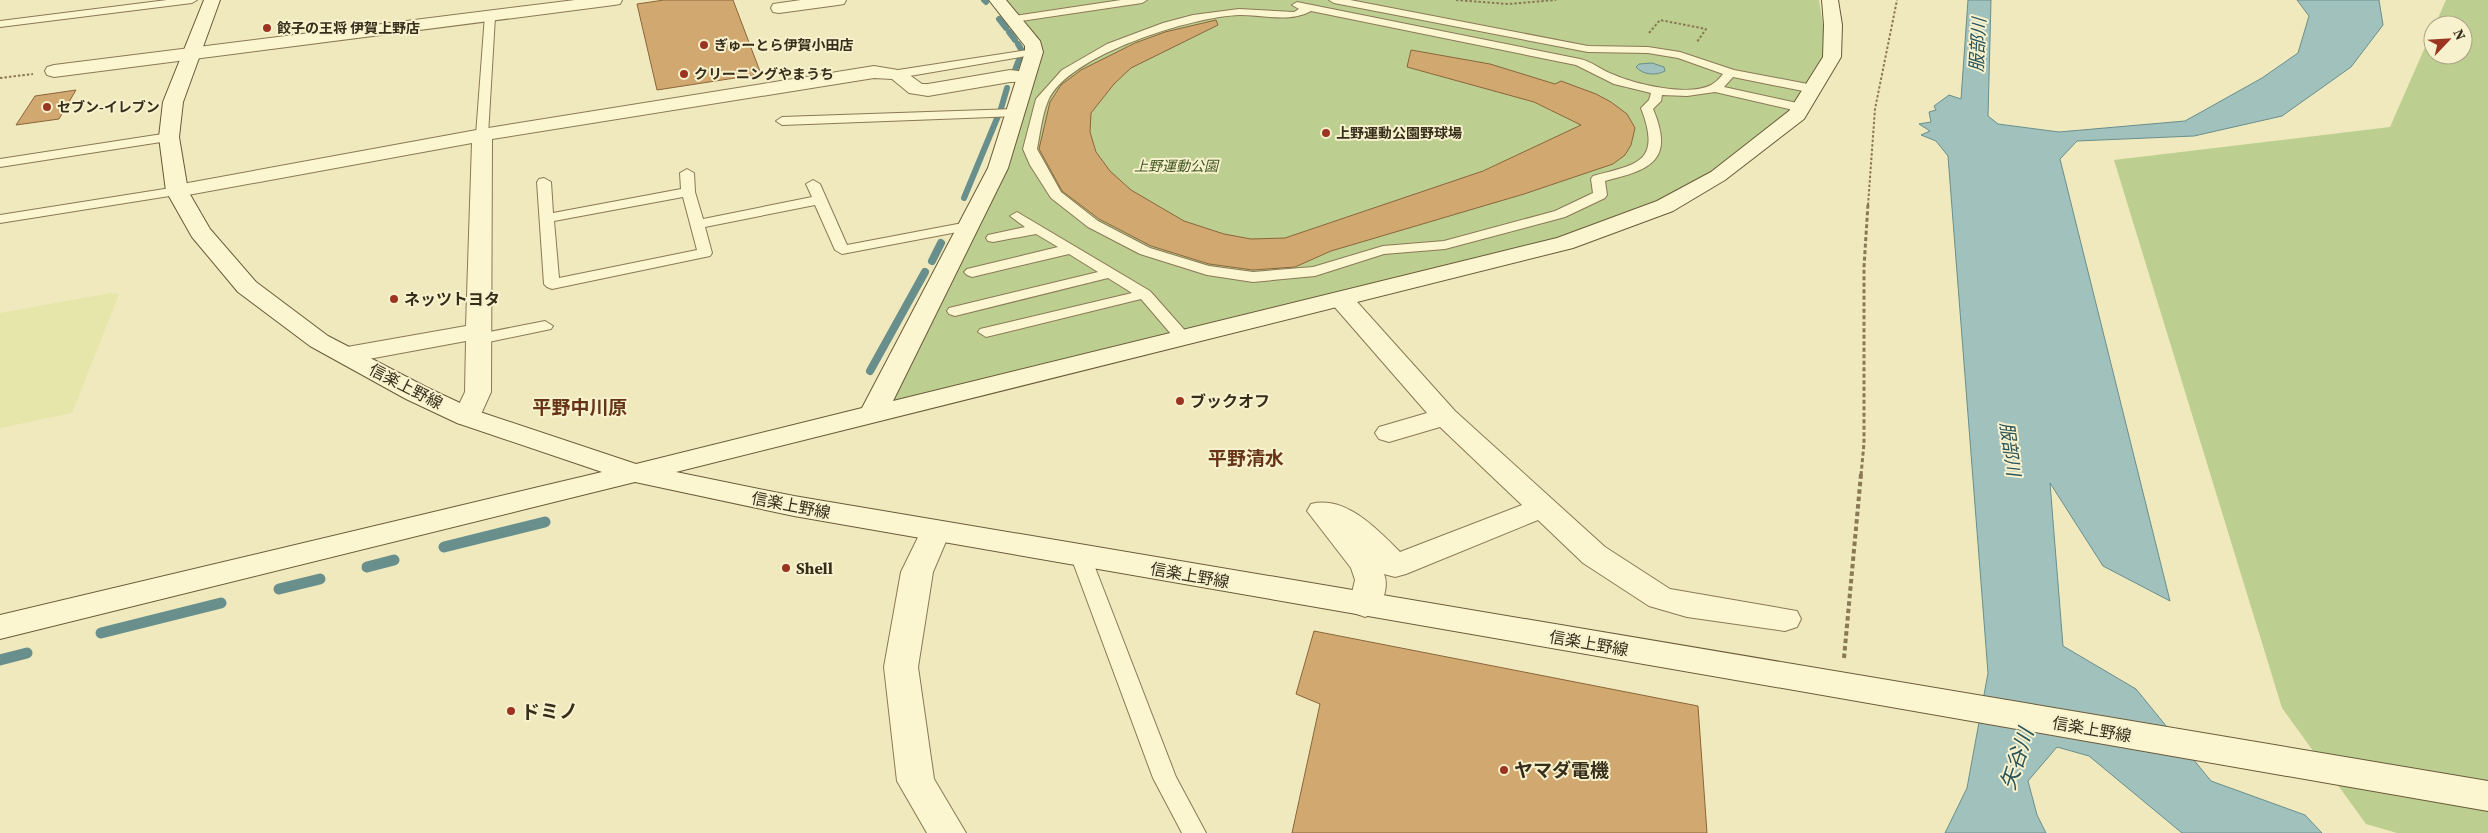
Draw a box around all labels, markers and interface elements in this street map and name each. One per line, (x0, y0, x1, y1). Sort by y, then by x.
water label: 服部川 (1964, 15, 1992, 73)
north arrow (2423, 15, 2473, 65)
place label: 餃子の王将 伊賀上野店 (277, 18, 420, 38)
marker: 餃子の王将 伊賀上野店 (261, 22, 273, 34)
text: N (2449, 26, 2471, 43)
place label: ぎゅーとら伊賀小田店 (714, 35, 854, 55)
marker: ぎゅーとら伊賀小田店 (698, 39, 710, 51)
place label: クリーニングやまうち (694, 64, 834, 84)
marker: クリーニングやまうち (678, 68, 690, 80)
place label: セブン-イレブン (57, 97, 160, 117)
marker: セブン-イレブン (41, 101, 53, 113)
place label: 上野運動公園野球場 (1336, 123, 1462, 143)
marker: 上野運動公園野球場 (1320, 127, 1332, 139)
park label: 上野運動公園 (1134, 156, 1220, 176)
place label: ネッツトヨタ (404, 288, 500, 310)
marker: ネッツトヨタ (388, 293, 400, 305)
street label: 信楽上野線 (365, 358, 447, 414)
place label: ブックオフ (1190, 390, 1270, 412)
district label: 平野中川原 (532, 394, 628, 420)
marker: ブックオフ (1174, 395, 1186, 407)
water label: 服部川 (1994, 420, 2027, 479)
district label: 平野清水 (1208, 445, 1284, 471)
street label: 信楽上野線 (750, 487, 832, 523)
place label: Shell (796, 557, 833, 579)
street label: 信楽上野線 (1149, 557, 1231, 593)
marker: Shell (780, 562, 792, 574)
street label: 信楽上野線 (1548, 625, 1630, 661)
place label: ドミノ (521, 698, 578, 724)
marker: ドミノ (505, 705, 517, 717)
street label: 信楽上野線 (2051, 711, 2133, 747)
water label: 矢谷川 (1993, 723, 2041, 793)
place label: ヤマダ電機 (1514, 757, 1609, 783)
marker: ヤマダ電機 (1498, 764, 1510, 776)

